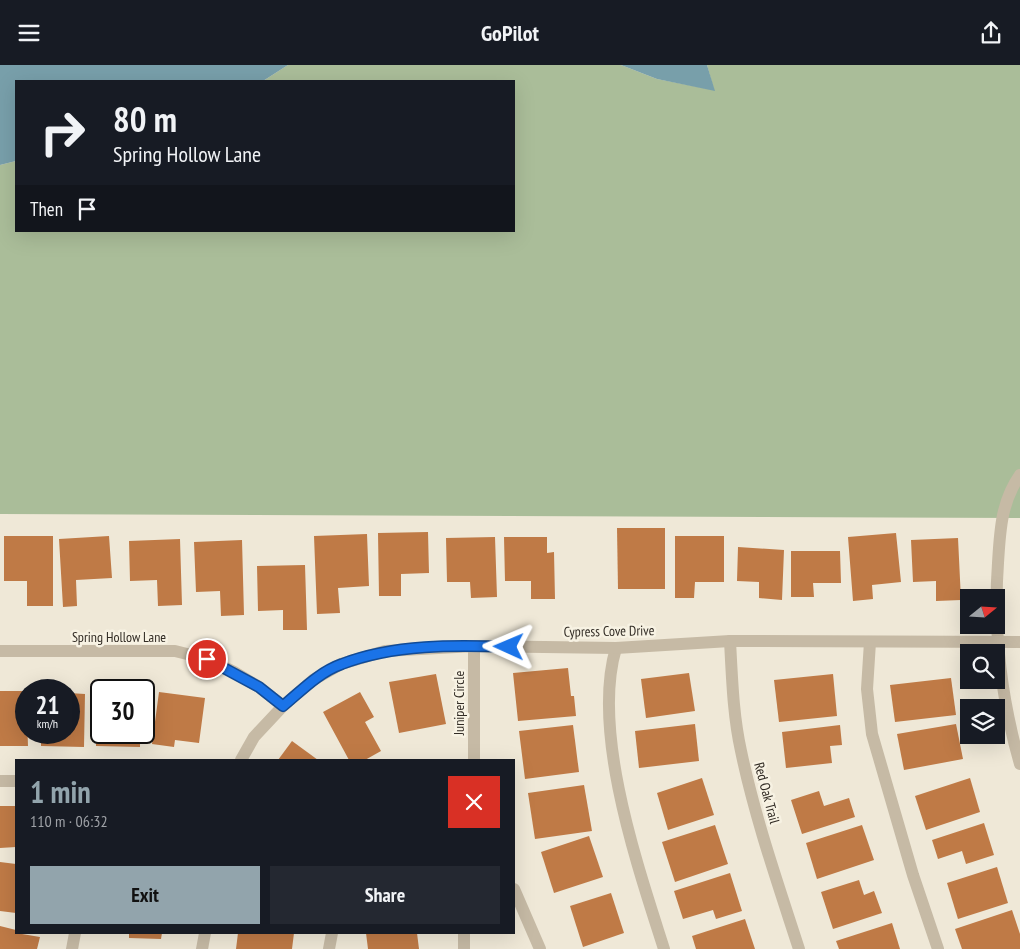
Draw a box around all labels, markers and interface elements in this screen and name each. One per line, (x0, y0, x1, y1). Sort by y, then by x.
icon: menu (15, 19, 43, 47)
text: GoPilot (481, 19, 539, 47)
icon: share (977, 19, 1005, 47)
text: 80 m (113, 96, 177, 142)
icon: right (30, 100, 95, 165)
text: Spring Hollow Lane (113, 140, 261, 168)
icon: arrive (73, 195, 101, 223)
text: Then (30, 197, 63, 221)
north arrow (960, 589, 1005, 634)
map controls (960, 589, 1005, 744)
position arrow (482, 620, 534, 672)
street label: Cypress Cove Drive (563, 621, 655, 641)
street label: Spring Hollow Lane (72, 628, 166, 646)
pin (186, 638, 228, 680)
button: search (960, 644, 1005, 689)
icon: arrive (193, 645, 221, 673)
street label: Juniper Circle (450, 670, 468, 736)
speed limit sign: 30 (90, 679, 155, 744)
text: 21 (36, 689, 59, 721)
button: layers (960, 699, 1005, 744)
text: km/h (37, 716, 58, 731)
street label: Red Oak Trail (750, 760, 784, 826)
text: 1 min (30, 772, 91, 811)
button: close (448, 776, 500, 828)
text: 110 m · 06:32 (30, 811, 108, 831)
button: Exit (30, 866, 260, 924)
button: Share (270, 866, 500, 924)

